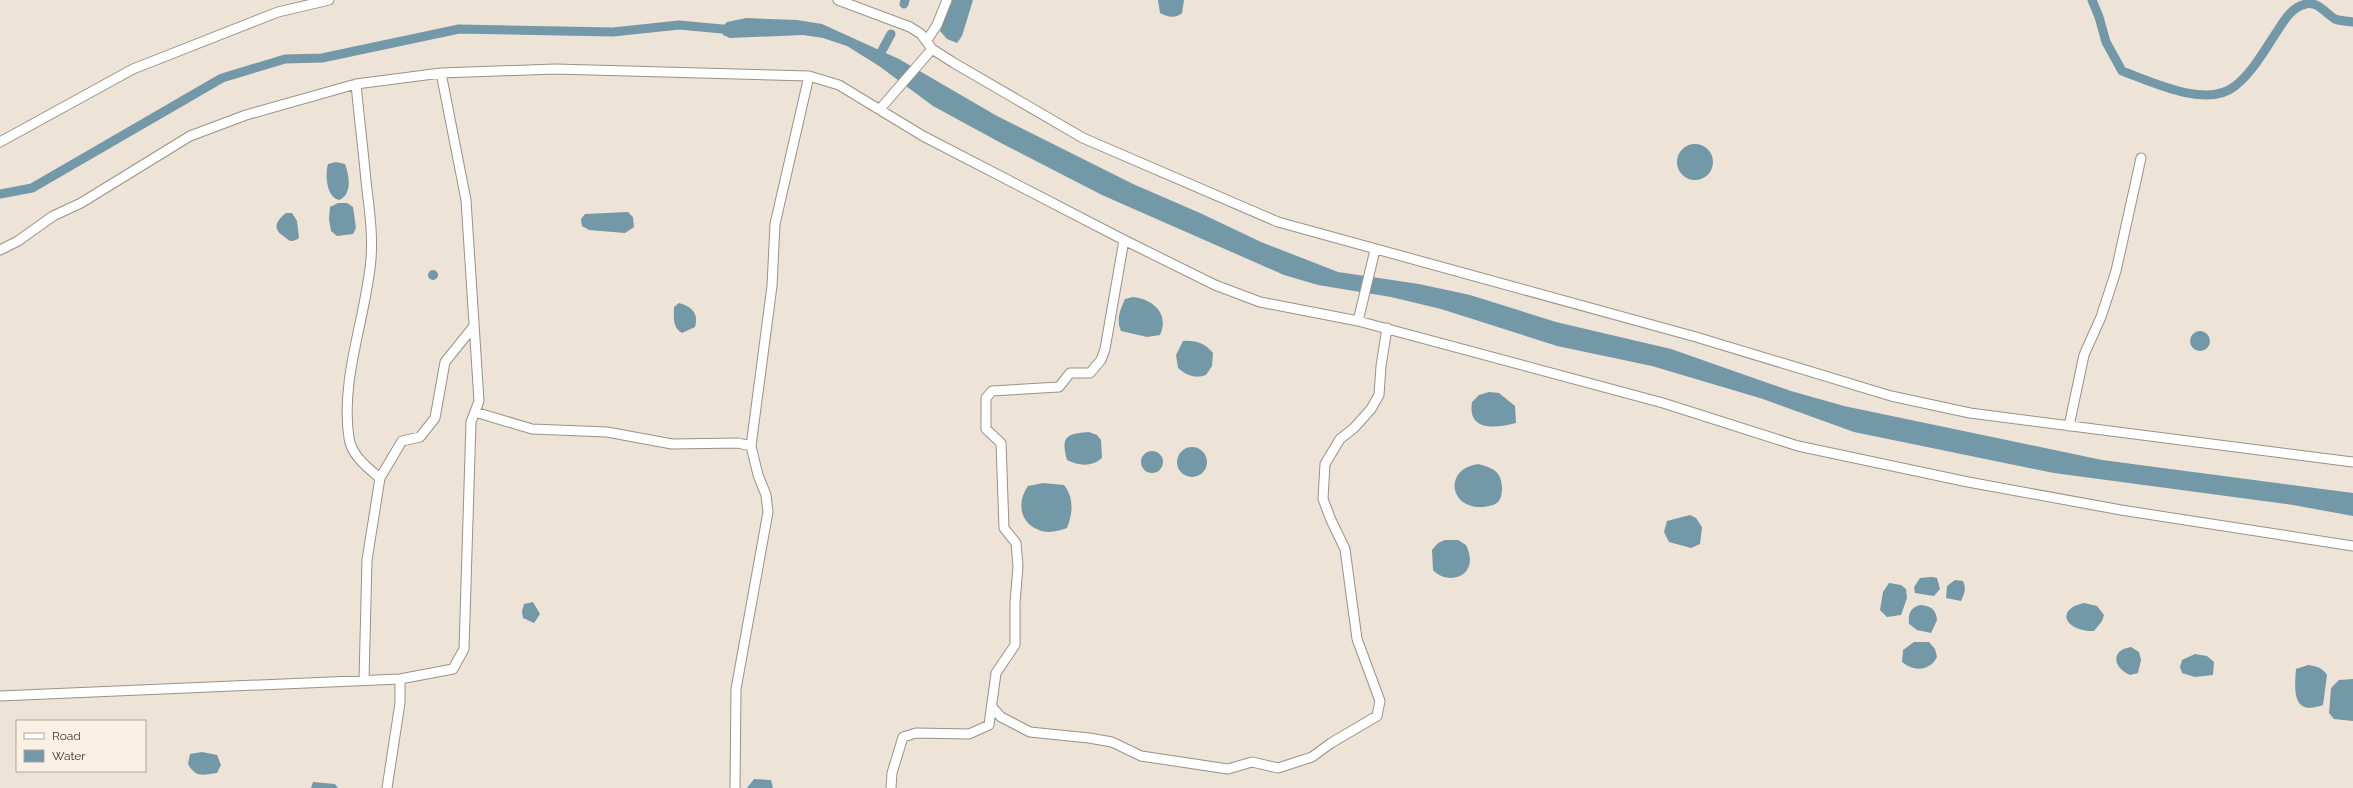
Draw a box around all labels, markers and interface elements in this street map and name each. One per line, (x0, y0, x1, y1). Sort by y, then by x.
legend (16, 720, 146, 772)
text: Road (52, 729, 81, 743)
text: Water (52, 749, 86, 763)

